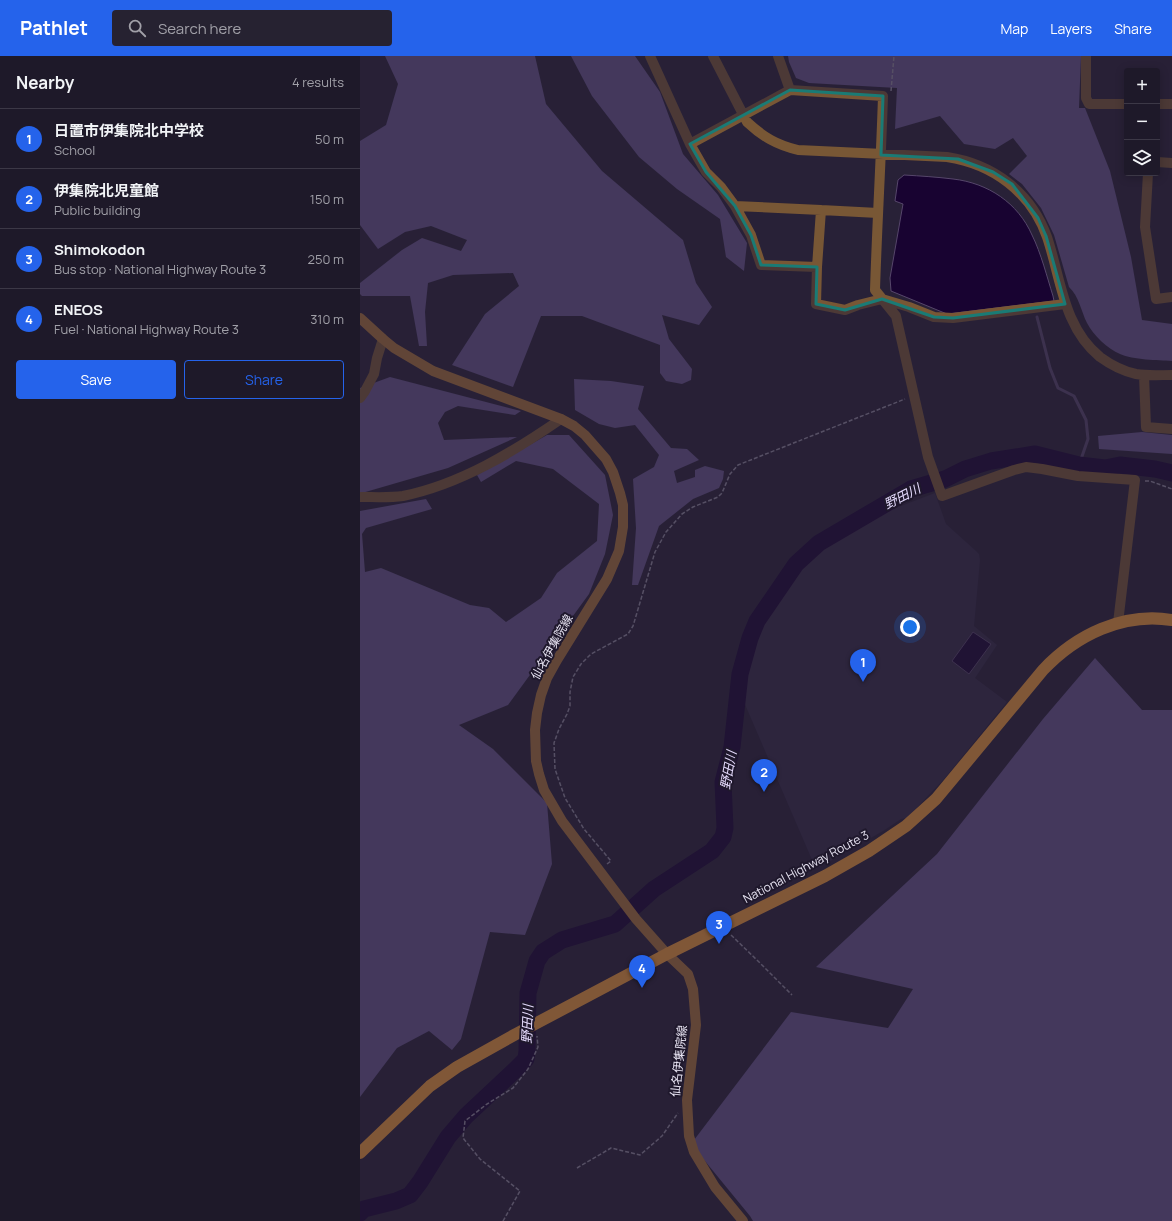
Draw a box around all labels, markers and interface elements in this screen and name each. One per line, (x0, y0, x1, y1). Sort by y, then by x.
search box (112, 10, 392, 46)
text: Pathlet (20, 15, 88, 41)
icon: search (126, 17, 148, 39)
text: Search here (158, 18, 241, 39)
text: Map (1000, 19, 1028, 38)
text: Layers (1050, 19, 1092, 38)
text: Share (1114, 19, 1152, 38)
map controls (1124, 68, 1160, 176)
button: + (1124, 68, 1160, 104)
text: Nearby (16, 71, 74, 94)
text: 4 results (292, 73, 344, 91)
button: − (1124, 104, 1160, 140)
text: 日置市伊集院北中学校 (54, 120, 204, 141)
text: 1 (26, 130, 32, 148)
text: 50 m (315, 130, 344, 148)
button: layers (1124, 140, 1160, 176)
text: School (54, 141, 95, 159)
text: 伊集院北児童館 (54, 180, 159, 201)
text: 2 (25, 190, 33, 208)
text: 150 m (310, 190, 344, 208)
text: Public building (54, 201, 141, 219)
text: Shimokodon (54, 239, 145, 260)
text: 3 (25, 250, 33, 268)
text: 250 m (308, 250, 344, 268)
text: Bus stop · National Highway Route 3 (54, 260, 266, 278)
text: ENEOS (54, 299, 103, 320)
text: 4 (25, 310, 33, 328)
text: 310 m (310, 310, 344, 328)
text: Fuel · National Highway Route 3 (54, 320, 239, 338)
button: Save (16, 360, 176, 399)
button: Share (184, 360, 344, 399)
water label: 野田川 (881, 478, 925, 513)
street label: 仙名伊集院線 (527, 611, 576, 682)
your location (900, 617, 920, 637)
pin: 1 (850, 649, 876, 682)
water label: 野田川 (716, 747, 741, 791)
pin: 2 (751, 759, 777, 792)
street label: National Highway Route 3 (740, 826, 872, 907)
pin: 3 (706, 911, 732, 944)
pin: 4 (629, 955, 655, 988)
water label: 野田川 (517, 1002, 537, 1044)
street label: 仙名伊集院線 (666, 1024, 691, 1098)

